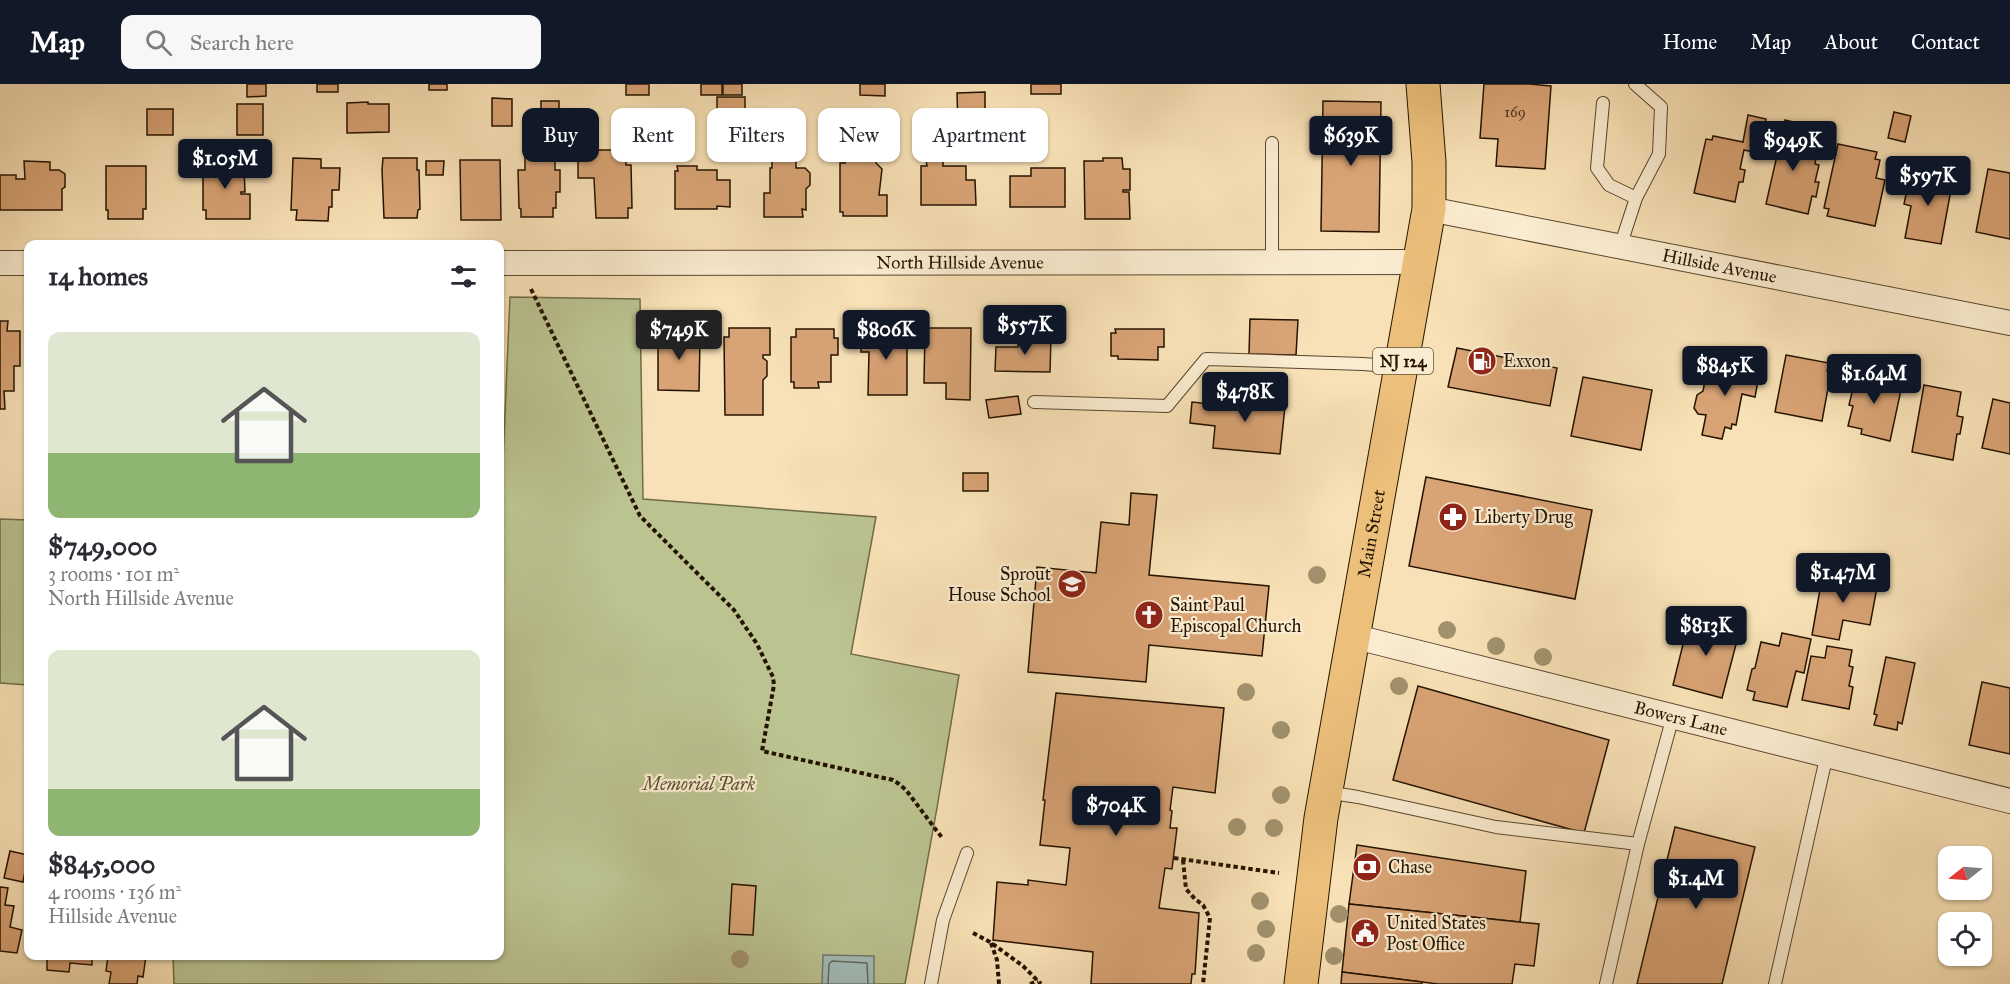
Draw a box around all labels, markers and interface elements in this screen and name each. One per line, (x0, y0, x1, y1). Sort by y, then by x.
search box (121, 15, 541, 69)
text: Map (30, 25, 85, 60)
icon: search (142, 26, 175, 59)
text: Search here (190, 29, 294, 56)
text: Home (1662, 29, 1717, 55)
text: Map (1750, 29, 1791, 55)
text: About (1824, 29, 1878, 55)
text: Contact (1911, 29, 1980, 55)
house number: 169 (1504, 103, 1526, 121)
chip: Buy (522, 108, 599, 162)
chip: Rent (611, 108, 695, 162)
chip: Filters (707, 108, 806, 162)
chip: New (818, 108, 900, 162)
chip: Apartment (912, 108, 1048, 162)
pin: $639K (1309, 116, 1393, 167)
pin: $949K (1751, 121, 1835, 172)
text: $639K (1323, 123, 1379, 147)
text: $949K (1764, 128, 1822, 152)
pin: $1.05M (176, 139, 274, 190)
text: $1.05M (192, 146, 258, 170)
pin: $597K (1886, 156, 1970, 207)
text: $597K (1900, 163, 1956, 187)
street label: Hillside Avenue (1660, 244, 1779, 288)
street label: North Hillside Avenue (876, 251, 1044, 274)
text: 14 homes (48, 260, 148, 292)
icon: filters (447, 260, 480, 293)
pin: $557K (983, 305, 1067, 356)
pin: $749K (637, 310, 721, 361)
pin: $806K (844, 310, 928, 361)
text: $557K (997, 312, 1053, 336)
text: $749K (650, 317, 708, 341)
text: $806K (857, 317, 915, 341)
fuel station icon: Exxon (1466, 345, 1498, 377)
pin: $845K (1683, 346, 1767, 397)
road number: NJ 124 (1373, 348, 1433, 374)
place label: Exxon (1503, 350, 1551, 372)
text: $845K (1696, 353, 1754, 377)
pin: $1.64M (1825, 354, 1923, 405)
text: $1.64M (1841, 361, 1907, 385)
icon: home (210, 371, 318, 479)
pin: $478K (1203, 372, 1287, 423)
text: $478K (1216, 379, 1274, 403)
street label: Main Street (1353, 487, 1390, 580)
pharmacy icon: Liberty Drug (1437, 501, 1469, 533)
place label: Liberty Drug (1474, 506, 1573, 529)
text: $749,000 (48, 530, 157, 562)
pin: $1.47M (1794, 553, 1892, 604)
text: $1.47M (1810, 560, 1876, 584)
text: 3 rooms · 101 m² (48, 562, 179, 586)
place label: Sprout House School (948, 563, 1052, 606)
school or university icon: Sprout House School (1056, 568, 1088, 600)
text: North Hillside Avenue (48, 586, 234, 610)
place label: Saint Paul Episcopal Church (1170, 594, 1302, 637)
church icon: Saint Paul Episcopal Church (1133, 599, 1165, 631)
pin: $813K (1664, 606, 1748, 657)
text: $813K (1680, 613, 1732, 637)
icon: home (210, 689, 318, 797)
street label: Bowers Lane (1632, 696, 1730, 741)
park label: Memorial Park (641, 773, 755, 795)
pin: $704K (1074, 786, 1158, 837)
text: $704K (1086, 793, 1146, 817)
north arrow (1938, 846, 1992, 900)
map controls (1938, 846, 1992, 966)
text: $845,000 (48, 848, 155, 880)
bank icon: Chase (1351, 851, 1383, 883)
place label: Chase (1388, 856, 1432, 878)
pin: $1.4M (1654, 859, 1738, 910)
text: $1.4M (1668, 866, 1724, 890)
text: 4 rooms · 136 m² (48, 880, 181, 904)
text: Hillside Avenue (48, 904, 177, 928)
place label: United States Post Office (1386, 912, 1486, 955)
button: locate (1938, 912, 1992, 966)
public building icon: United States Post Office (1349, 917, 1381, 949)

